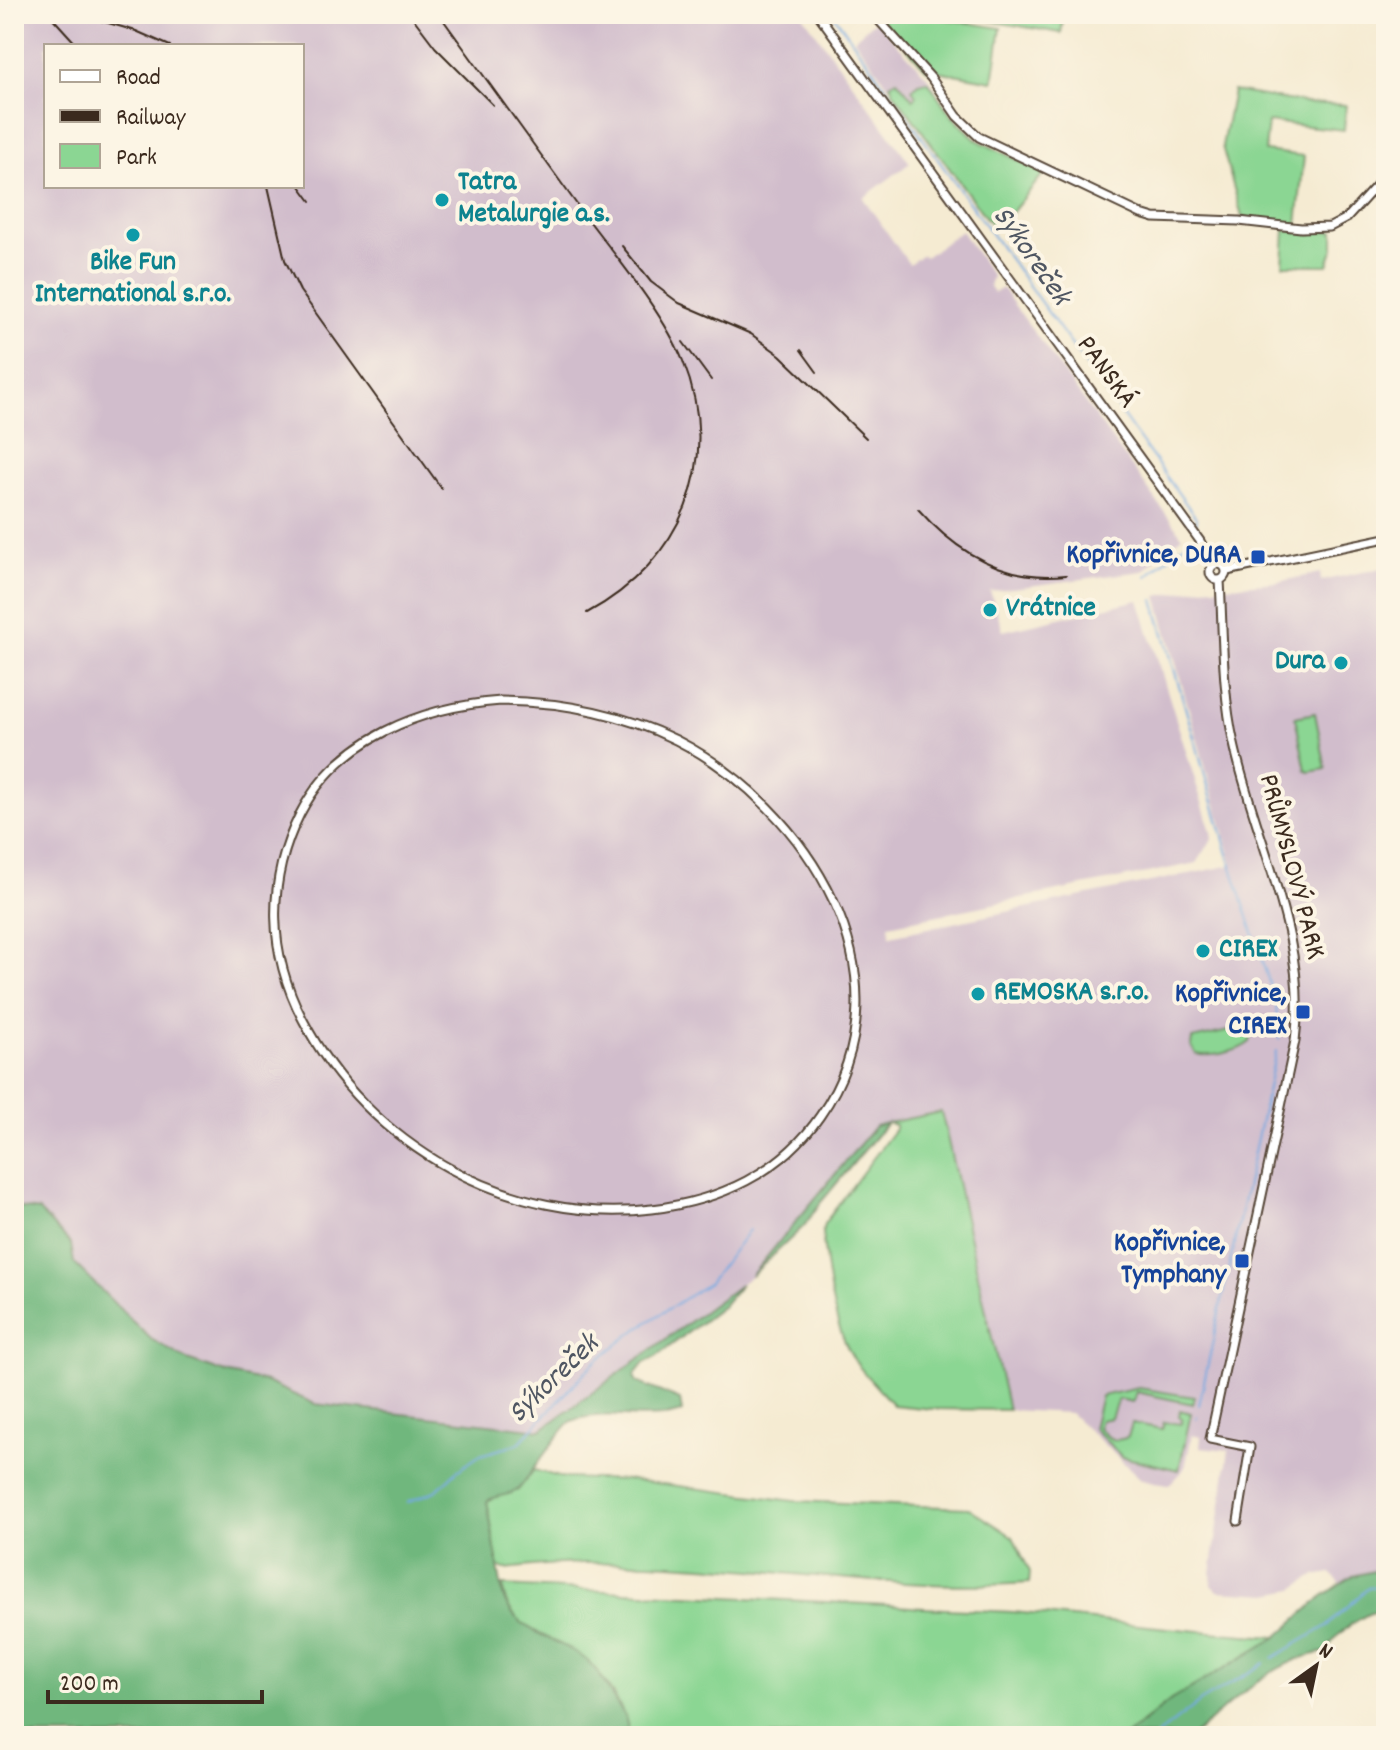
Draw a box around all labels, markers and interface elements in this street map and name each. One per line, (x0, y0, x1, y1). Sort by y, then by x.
legend (44, 44, 304, 188)
text: Road (116, 62, 161, 96)
text: Railway (116, 102, 187, 136)
text: Park (116, 142, 157, 176)
place label: Tatra Metalurgie a.s. (458, 164, 610, 236)
marker: Tatra Metalurgie a.s. (433, 191, 451, 209)
water label: Sýkoreček (980, 198, 1082, 318)
marker: Bike Fun International s.r.o. (124, 226, 142, 244)
place label: Bike Fun International s.r.o. (35, 244, 231, 316)
street label: PANSKÁ (1065, 328, 1145, 418)
place label: Kopřivnice, DURA (1066, 537, 1242, 577)
marker: Kopřivnice, DURA (1249, 548, 1267, 566)
place label: Vrátnice (1006, 590, 1096, 630)
marker: Vrátnice (981, 601, 999, 619)
place label: Dura (1275, 643, 1326, 683)
marker: Dura (1332, 654, 1350, 672)
street label: PRŮMYSLOVÝ PARK (1246, 770, 1334, 964)
place label: CIREX (1219, 931, 1278, 971)
marker: CIREX (1194, 942, 1212, 960)
place label: REMOSKA s.r.o. (994, 974, 1148, 1014)
place label: Kopřivnice, CIREX (1175, 976, 1287, 1048)
marker: REMOSKA s.r.o. (969, 985, 987, 1003)
marker: Kopřivnice, CIREX (1294, 1003, 1312, 1021)
place label: Kopřivnice, Tymphany (1114, 1225, 1228, 1297)
marker: Kopřivnice, Tymphany (1233, 1252, 1251, 1270)
water label: Sýkoreček (499, 1323, 612, 1435)
north arrow (1276, 1626, 1356, 1706)
text: N (1312, 1636, 1338, 1668)
scale bar (48, 1654, 262, 1704)
text: 200 m (60, 1668, 119, 1702)

